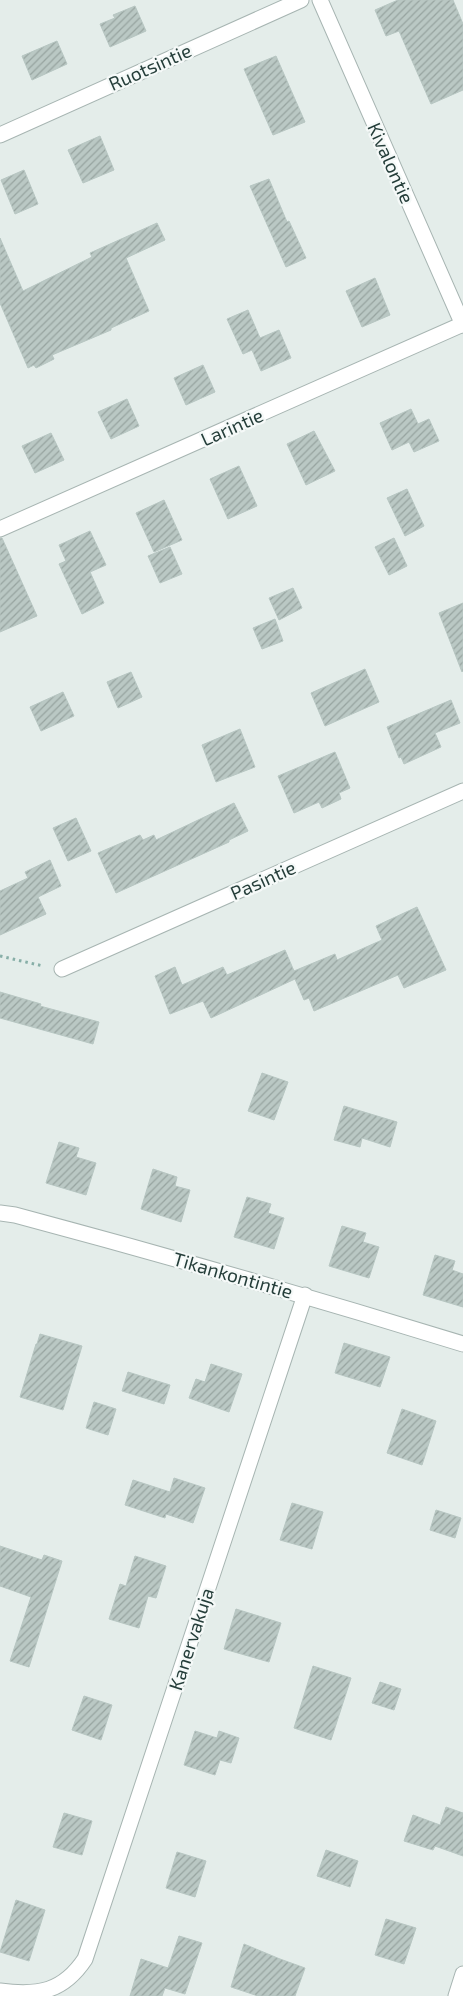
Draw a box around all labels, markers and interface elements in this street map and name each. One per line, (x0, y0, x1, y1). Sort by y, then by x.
street label: Ruotsintie (105, 38, 195, 95)
street label: Kivalontie (363, 119, 419, 207)
street label: Larintie (197, 403, 266, 450)
street label: Pasintie (227, 855, 299, 904)
street label: Tikankontintie (171, 1246, 296, 1303)
street label: Kanervakuja (163, 1585, 218, 1693)

